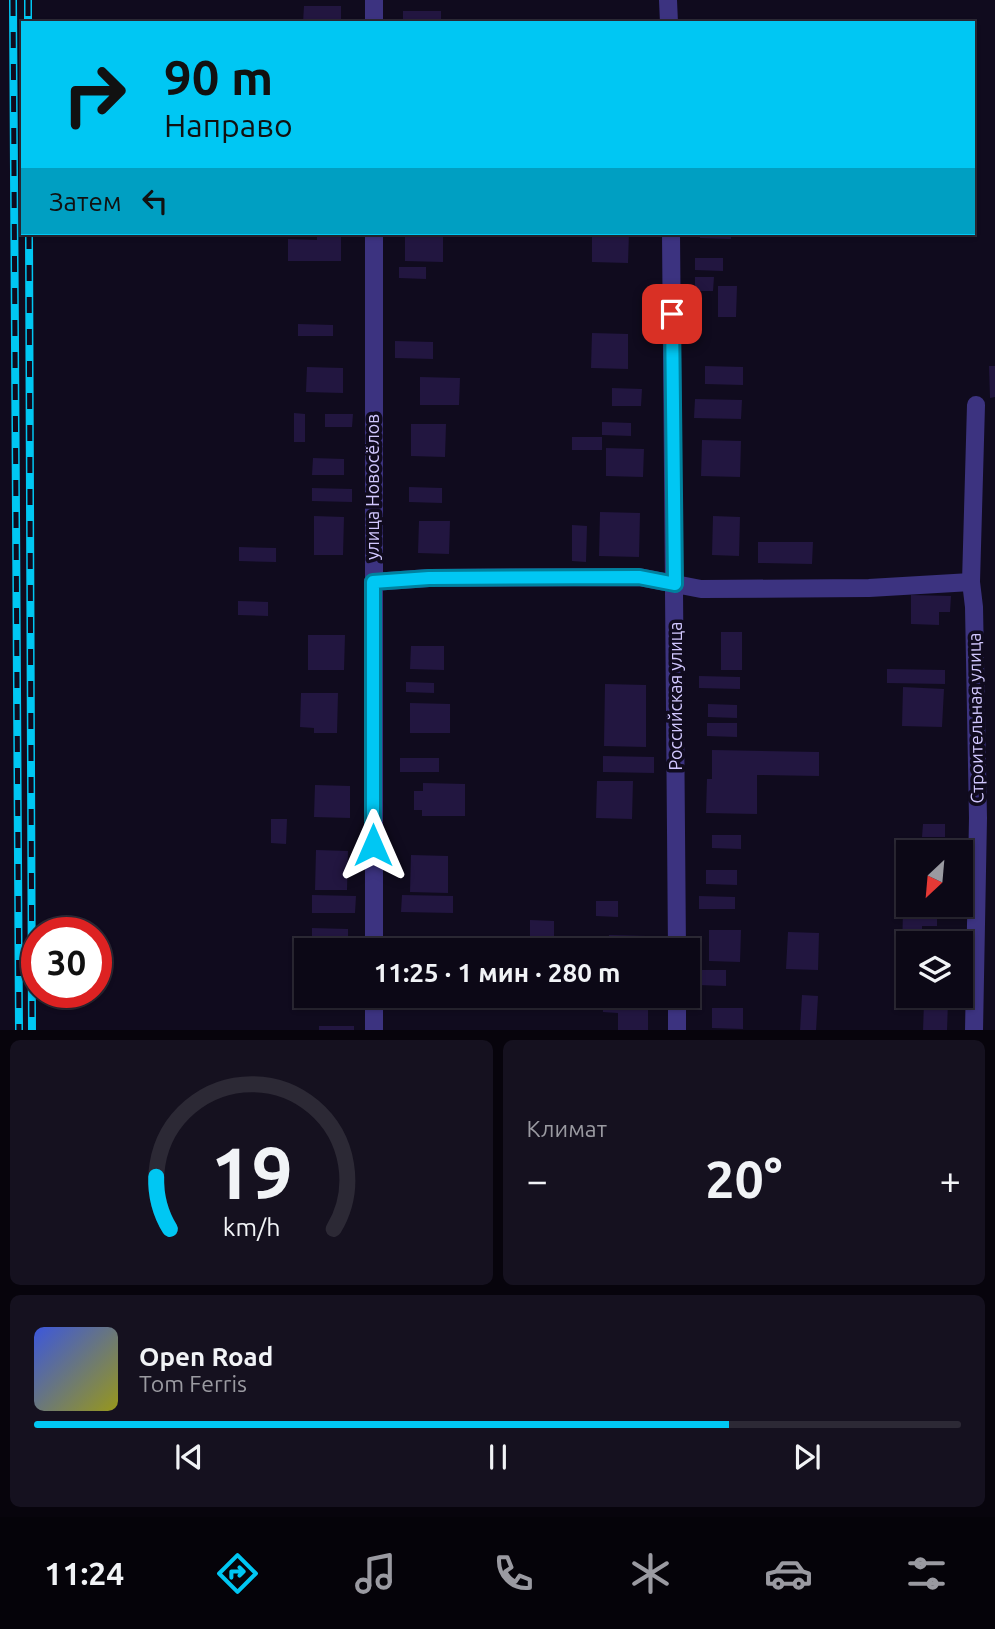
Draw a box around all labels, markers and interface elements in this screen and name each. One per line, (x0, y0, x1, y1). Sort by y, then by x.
icon: right (49, 49, 140, 140)
text: 90 m (164, 49, 273, 104)
text: Направо (164, 107, 293, 143)
icon: left (136, 182, 174, 220)
text: Затем (49, 187, 122, 216)
pin (642, 284, 702, 344)
icon: arrive (653, 295, 691, 333)
street label: улица Новосёлов (362, 414, 382, 560)
street label: Российская улица (665, 621, 685, 771)
street label: Строительная улица (964, 632, 986, 804)
position arrow (336, 808, 410, 882)
north arrow (896, 840, 973, 917)
map controls (896, 840, 973, 1008)
speed limit sign: 30 (21, 917, 112, 1008)
button: layers (896, 931, 973, 1008)
text: 11:25 · 1 мин · 280 m (374, 958, 620, 987)
text: Климат (527, 1116, 607, 1141)
text: 19 (210, 1131, 292, 1213)
text: 20° (705, 1150, 782, 1208)
text: − (527, 1159, 548, 1201)
text: + (940, 1159, 961, 1201)
text: km/h (222, 1212, 280, 1240)
text: Open Road (139, 1342, 273, 1371)
text: Tom Ferris (139, 1371, 247, 1396)
icon: previous (170, 1438, 208, 1476)
icon: pause (479, 1438, 517, 1476)
icon: next (788, 1438, 826, 1476)
icon: directions (213, 1549, 262, 1598)
icon: music (351, 1549, 400, 1598)
icon: phone (489, 1549, 538, 1598)
icon: climate (626, 1549, 675, 1598)
icon: car (764, 1549, 813, 1598)
icon: filters (902, 1549, 951, 1598)
text: 11:24 (44, 1555, 124, 1591)

